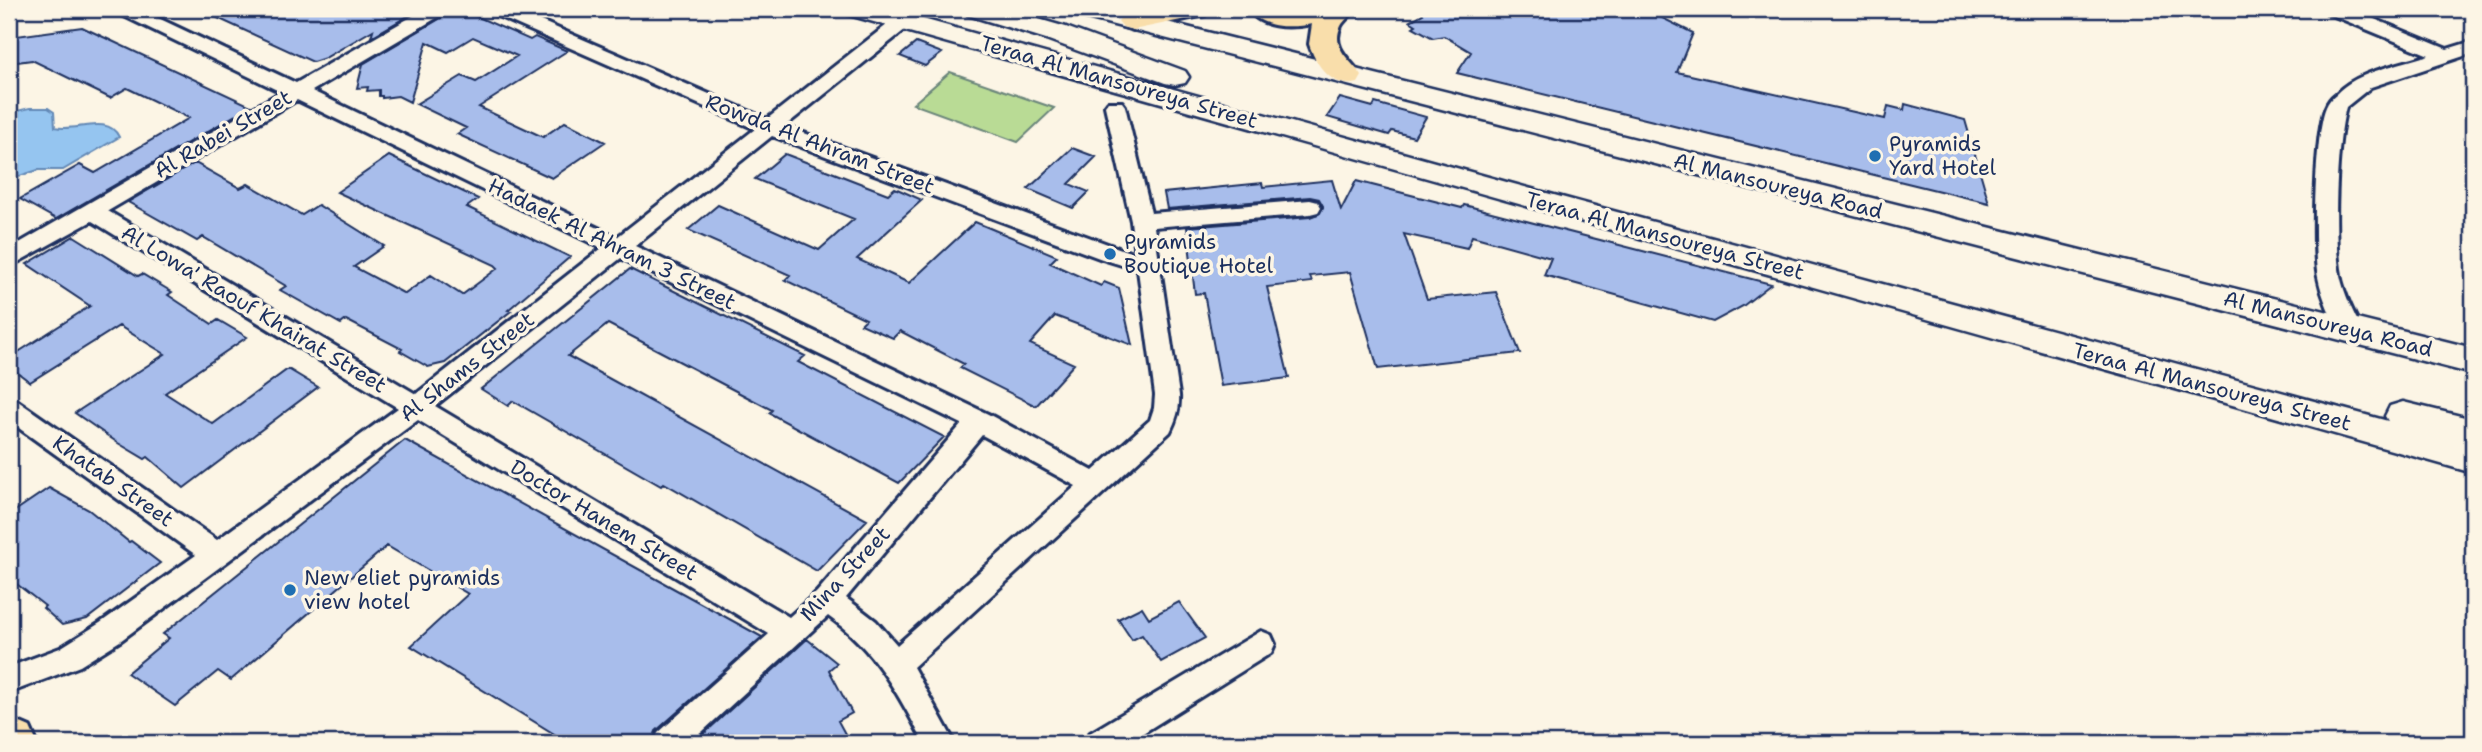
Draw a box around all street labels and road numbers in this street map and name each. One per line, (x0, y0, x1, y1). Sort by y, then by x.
street label: Teraa Al Mansoureya Street (977, 29, 1261, 135)
street label: Al Rabei Street (149, 83, 297, 185)
street label: Rowda Al Ahram Street (701, 87, 939, 201)
street label: Al Mansoureya Road (1670, 146, 1886, 226)
street label: Hadaek Al Ahram 3 Street (483, 172, 741, 316)
street label: Teraa Al Mansoureya Street (1523, 185, 1807, 287)
street label: Al Lowa' Raouf Khairat Street (116, 219, 392, 399)
street label: Al Mansoureya Road (2220, 284, 2436, 364)
street label: Al Shams Street (394, 306, 540, 428)
street label: Teraa Al Mansoureya Street (2070, 336, 2354, 438)
street label: Khatab Street (47, 429, 179, 533)
street label: Doctor Hanem Street (505, 453, 703, 587)
street label: Mina Street (794, 520, 896, 628)

